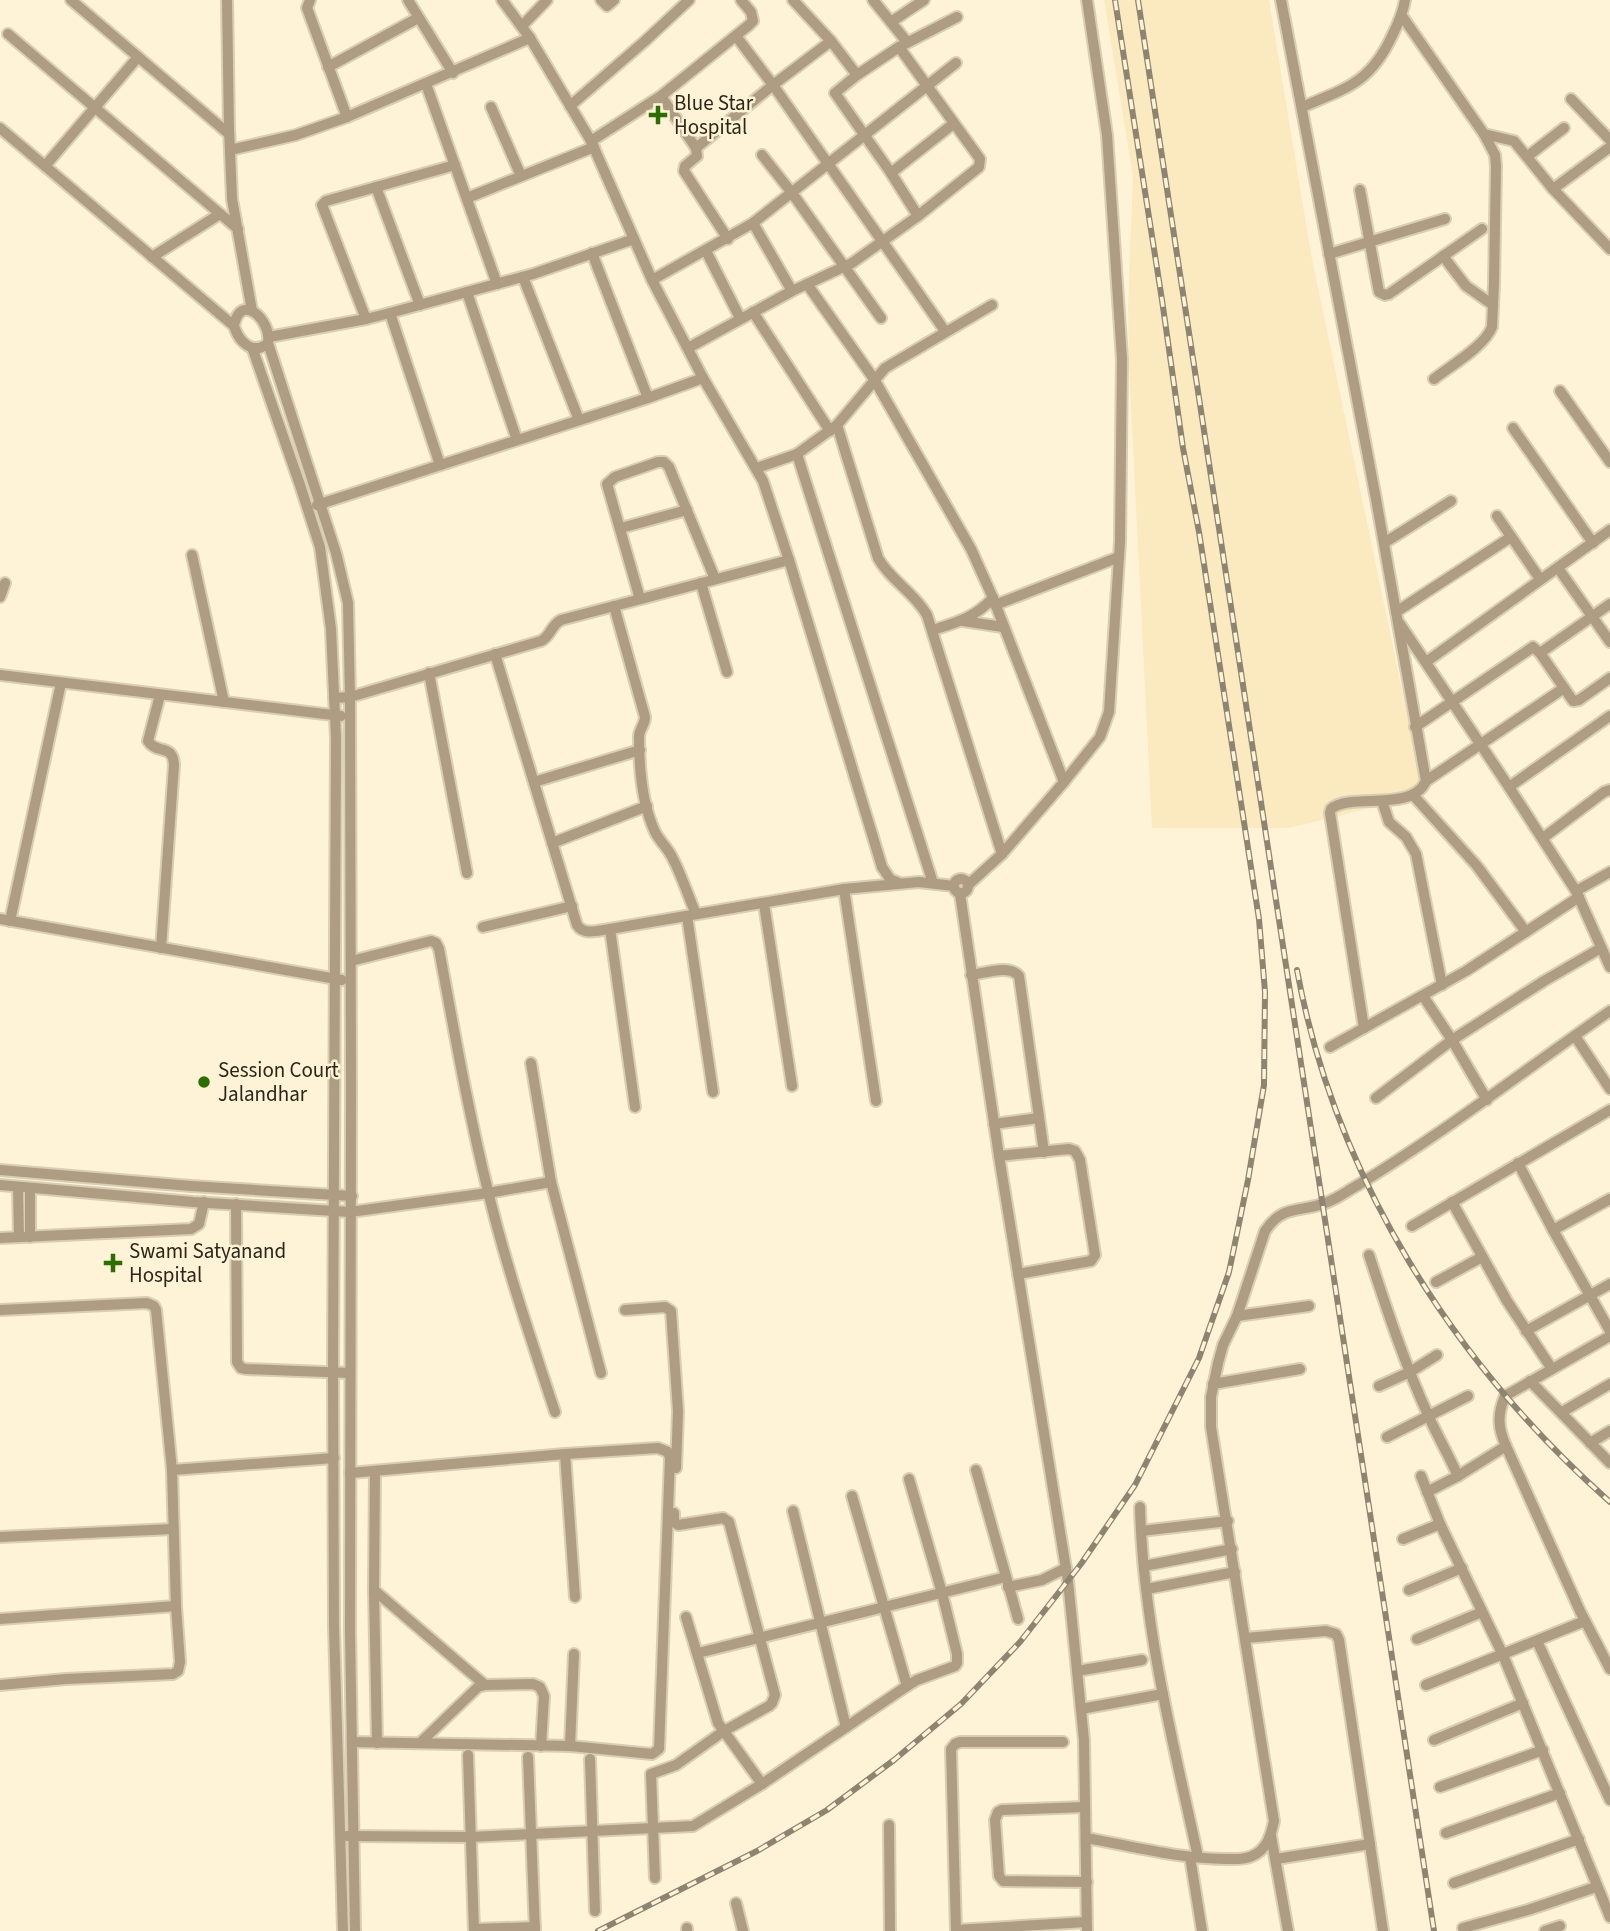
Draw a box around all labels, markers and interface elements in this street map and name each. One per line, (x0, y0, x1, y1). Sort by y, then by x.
place label: Blue Star Hospital (674, 88, 754, 142)
marker: Blue Star Hospital (648, 105, 668, 125)
place label: Session Court Jalandhar (218, 1055, 339, 1109)
marker: Session Court Jalandhar (196, 1074, 212, 1090)
place label: Swami Satyanand Hospital (129, 1236, 286, 1290)
marker: Swami Satyanand Hospital (103, 1253, 123, 1273)

